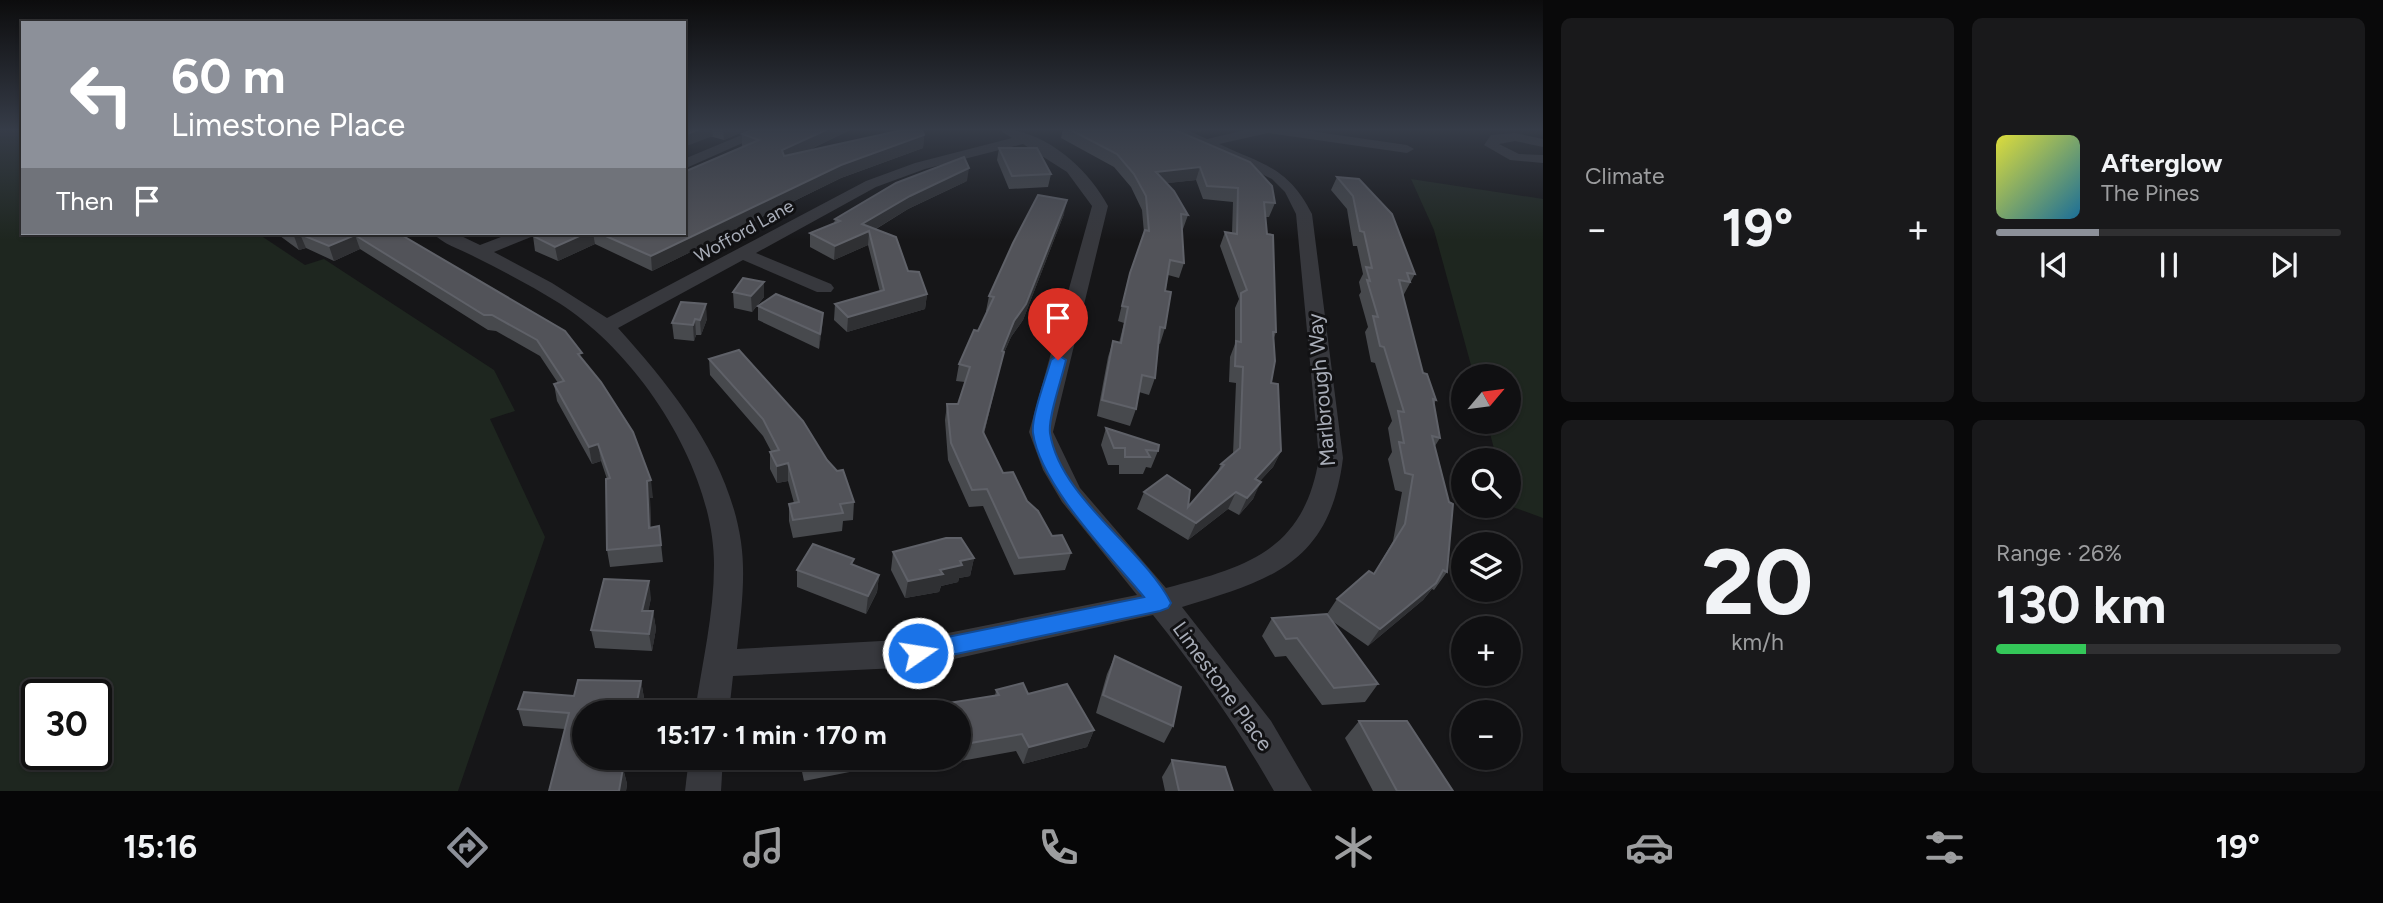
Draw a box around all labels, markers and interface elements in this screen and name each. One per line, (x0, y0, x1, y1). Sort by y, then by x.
text: 60 m (171, 46, 286, 105)
icon: left (56, 49, 147, 140)
text: Limestone Place (171, 106, 405, 144)
text: Afterglow (2101, 147, 2223, 179)
text: Climate (1585, 162, 1664, 190)
text: The Pines (2101, 179, 2200, 207)
icon: arrive (128, 182, 166, 220)
text: Then (56, 185, 114, 217)
street label: Wofford Lane (690, 195, 798, 267)
text: 19° (1722, 197, 1793, 259)
text: − (1585, 206, 1609, 252)
text: + (1906, 206, 1930, 252)
icon: previous (2035, 246, 2073, 284)
icon: pause (2150, 246, 2188, 284)
icon: next (2265, 246, 2303, 284)
pin (1028, 288, 1088, 360)
icon: arrive (1039, 299, 1077, 337)
street label: Marlbrough Way (1302, 312, 1340, 468)
north arrow (1451, 364, 1521, 434)
map controls (1451, 364, 1521, 770)
button: search (1451, 448, 1521, 518)
text: 20 (1702, 528, 1813, 637)
button: layers (1451, 532, 1521, 602)
text: Range · 26% (1996, 539, 2122, 567)
text: 130 km (1996, 574, 2166, 636)
position arrow (881, 616, 955, 690)
street label: Limestone Place (1168, 616, 1278, 756)
button: + (1451, 616, 1521, 686)
text: km/h (1731, 628, 1784, 656)
speed limit sign: 30 (21, 679, 112, 770)
button: − (1451, 700, 1521, 770)
text: 15:17 · 1 min · 170 m (656, 719, 887, 751)
icon: directions (443, 823, 492, 872)
icon: music (739, 823, 788, 872)
icon: phone (1034, 823, 1083, 872)
icon: climate (1329, 823, 1378, 872)
icon: car (1625, 823, 1674, 872)
icon: filters (1920, 823, 1969, 872)
text: 15:16 (123, 828, 197, 866)
text: 19° (2216, 828, 2260, 866)

